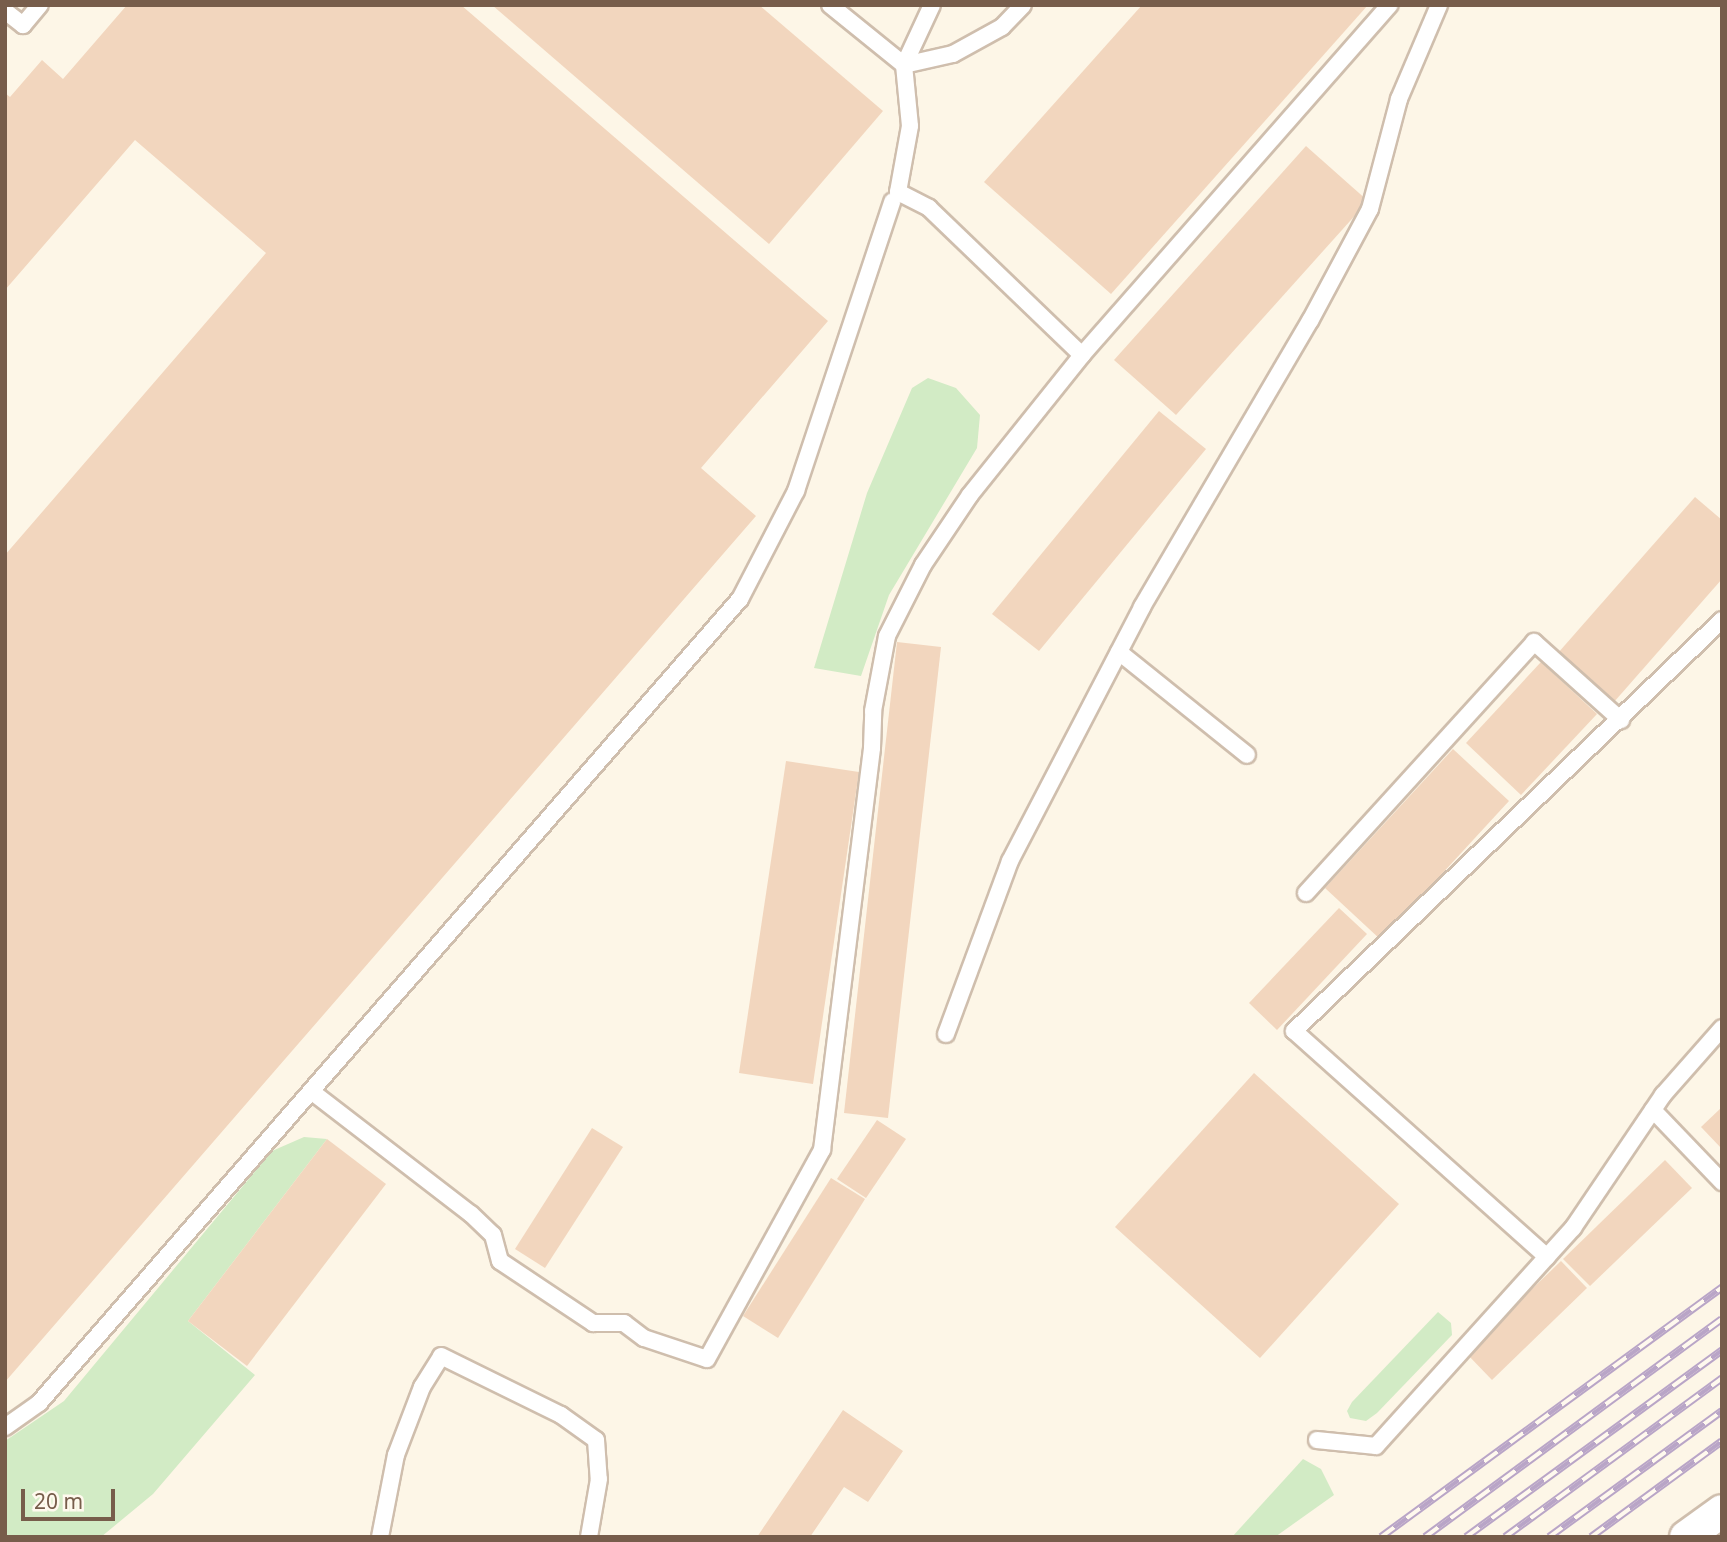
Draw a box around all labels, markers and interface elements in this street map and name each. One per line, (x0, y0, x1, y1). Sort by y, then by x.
scale bar (24, 1476, 119, 1520)
text: 20 m (34, 1487, 83, 1515)

